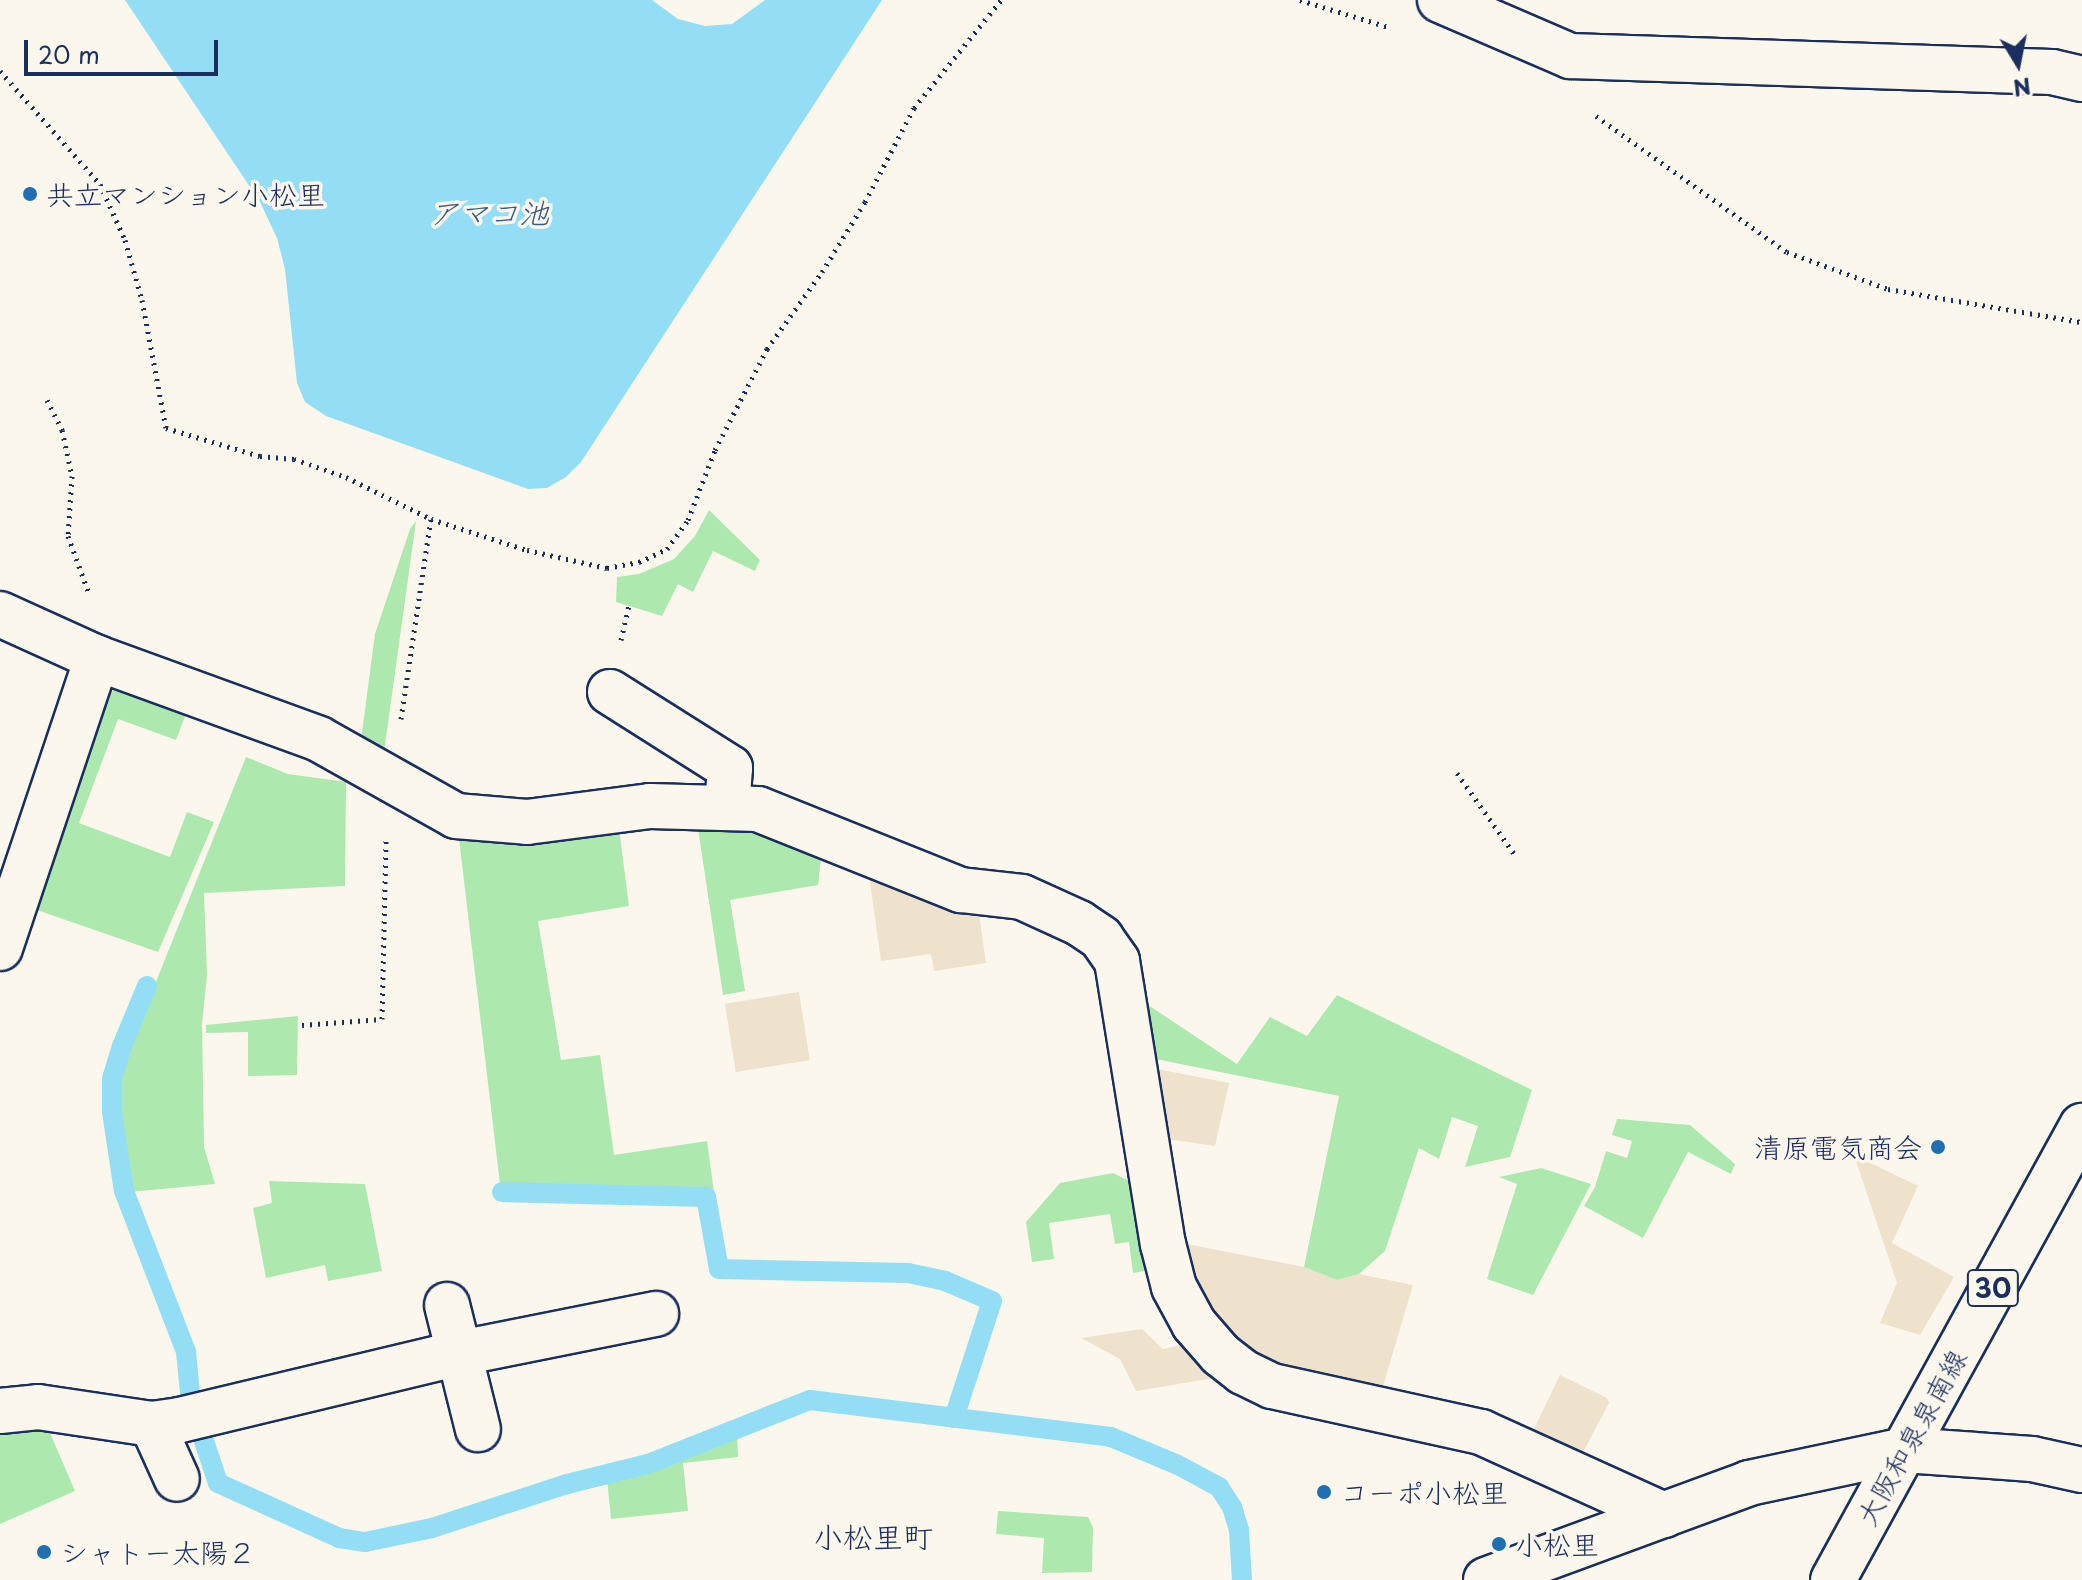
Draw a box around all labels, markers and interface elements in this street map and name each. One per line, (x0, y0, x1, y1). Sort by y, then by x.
scale bar (28, 24, 222, 74)
north arrow (1978, 24, 2058, 104)
text: 20 m (38, 36, 100, 72)
text: N (2011, 70, 2034, 106)
place label: 共立マンション小松里 (46, 177, 326, 211)
marker: 共立マンション小松里 (21, 185, 39, 203)
water label: アマコ池 (429, 194, 549, 230)
place label: 清原電気商会 (1754, 1130, 1922, 1164)
marker: 清原電気商会 (1929, 1138, 1947, 1156)
road number: 30 (1965, 1266, 2021, 1310)
street label: 大阪和泉泉南線 (1849, 1343, 1973, 1531)
place label: コーポ小松里 (1340, 1475, 1508, 1509)
marker: コーポ小松里 (1315, 1483, 1333, 1501)
district label: 小松里町 (813, 1518, 933, 1554)
place label: 小松里 (1515, 1527, 1599, 1561)
place label: シャトー太陽２ (60, 1535, 256, 1569)
marker: 小松里 (1490, 1535, 1508, 1553)
marker: シャトー太陽２ (35, 1543, 53, 1561)

